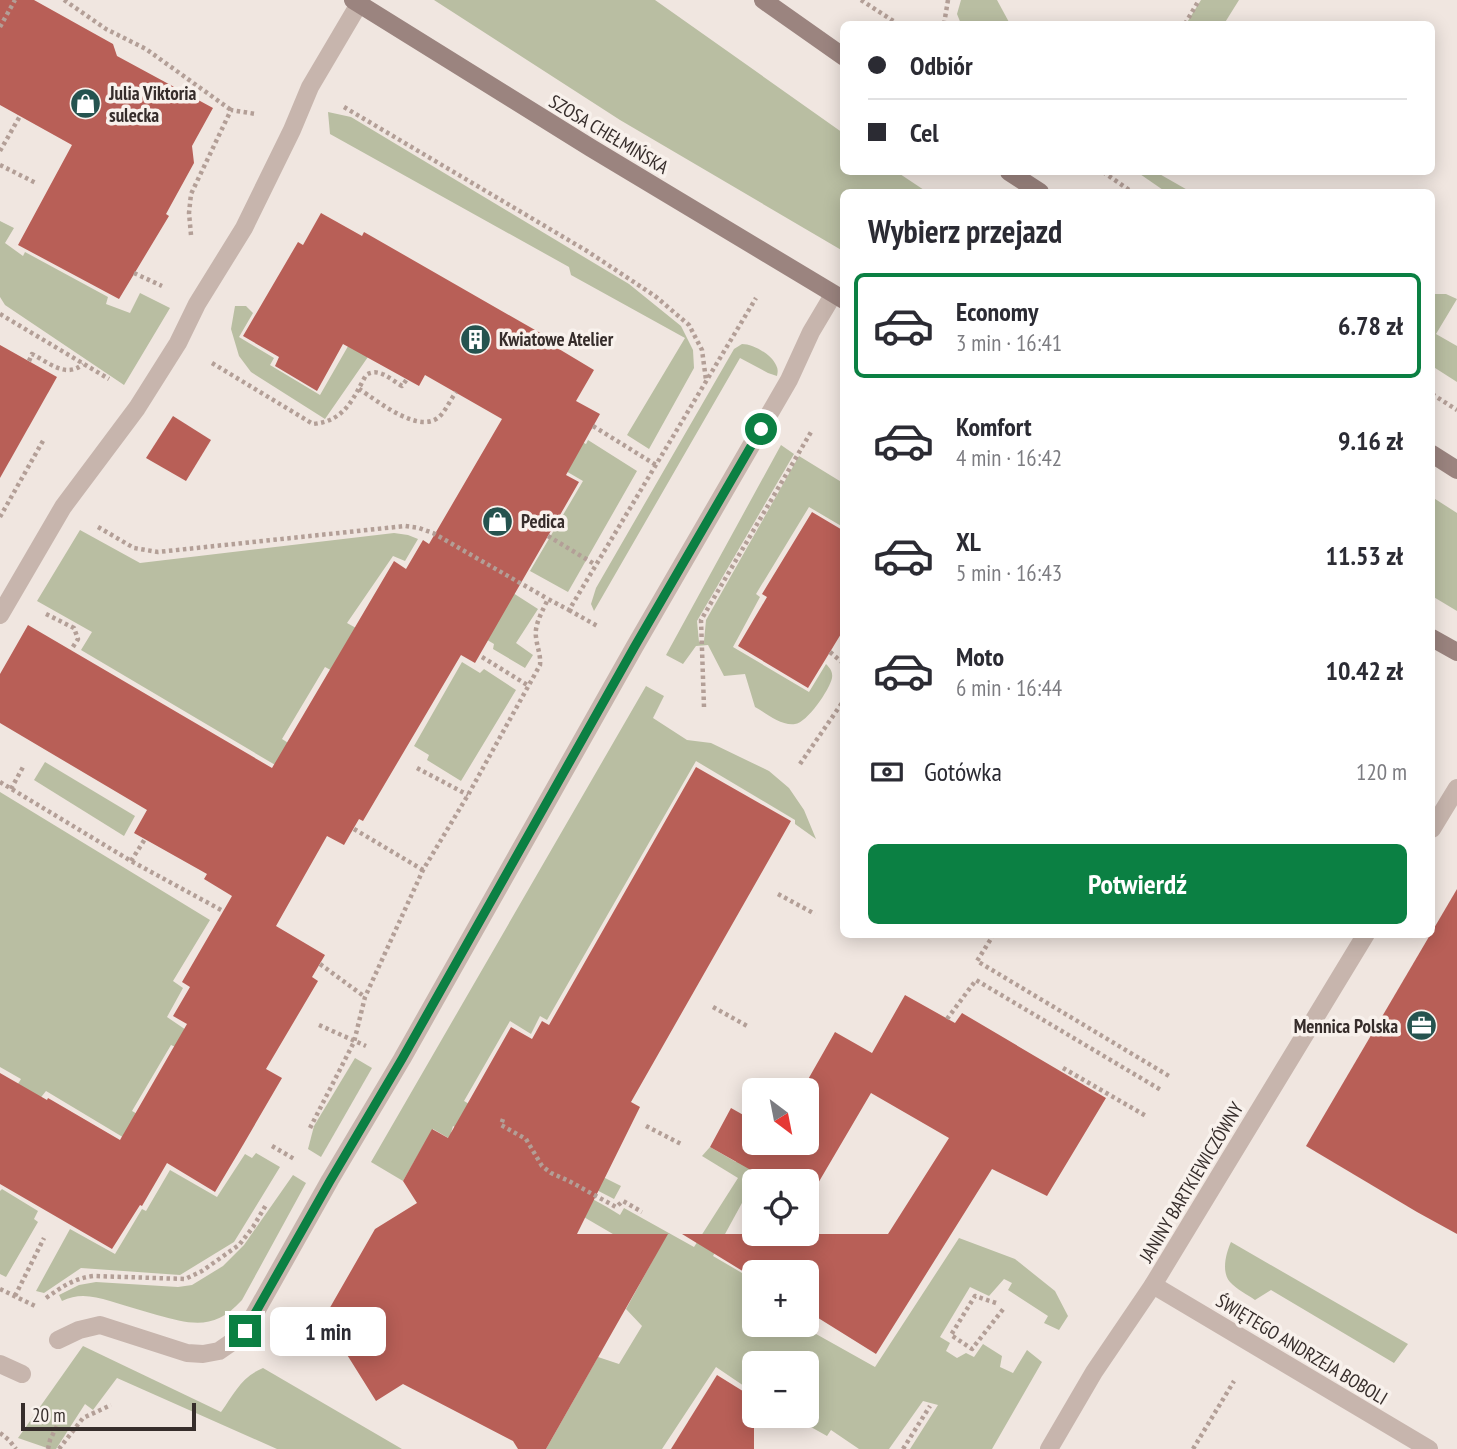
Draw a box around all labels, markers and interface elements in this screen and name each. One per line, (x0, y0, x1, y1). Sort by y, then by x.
text: Odbiór (910, 49, 973, 82)
place label: Julia Viktoria sulecka (108, 81, 197, 127)
shop icon: Julia Viktoria sulecka (69, 87, 103, 121)
street label: SZOSA CHEŁMIŃSKA (545, 89, 673, 179)
text: Cel (910, 116, 939, 149)
text: Wybierz przejazd (868, 210, 1062, 252)
icon: car (872, 294, 935, 357)
text: Economy (956, 295, 1038, 328)
text: 6.78 zł (1338, 309, 1403, 342)
building icon: Kwiatowe Atelier (459, 322, 493, 356)
place label: Kwiatowe Atelier (499, 327, 614, 351)
text: 3 min · 16:41 (956, 328, 1062, 357)
icon: car (872, 409, 935, 472)
text: Komfort (956, 410, 1032, 443)
route start (745, 413, 777, 445)
text: 9.16 zł (1338, 424, 1403, 457)
text: 4 min · 16:42 (956, 443, 1062, 472)
shop icon: Pedica (481, 504, 515, 538)
place label: Pedica (521, 509, 565, 533)
icon: car (872, 524, 935, 587)
text: XL (956, 525, 981, 558)
text: 11.53 zł (1326, 539, 1403, 572)
text: 5 min · 16:43 (956, 558, 1062, 587)
icon: car (872, 639, 935, 702)
text: Moto (956, 640, 1004, 673)
text: 10.42 zł (1326, 654, 1403, 687)
text: 6 min · 16:44 (956, 673, 1062, 702)
icon: cash (868, 753, 906, 791)
text: Gotówka (924, 755, 1002, 788)
text: 120 m (1356, 757, 1407, 786)
button: Potwierdź (868, 844, 1407, 924)
office icon: Mennica Polska (1404, 1009, 1438, 1043)
place label: Mennica Polska (1294, 1014, 1398, 1038)
north arrow (742, 1078, 819, 1155)
map controls (742, 1078, 819, 1428)
street label: JANINY BARTKIEWICZÓWNY (1133, 1097, 1248, 1267)
button: locate (742, 1169, 819, 1246)
button: + (742, 1260, 819, 1337)
street label: ŚWIĘTEGO ANDRZEJA BOBOLI (1212, 1288, 1392, 1410)
callout: 1 min (270, 1306, 385, 1356)
route end (229, 1315, 261, 1347)
text: 1 min (305, 1317, 351, 1346)
button: − (742, 1351, 819, 1428)
scale bar (21, 1400, 196, 1432)
text: 20 m (32, 1403, 66, 1427)

